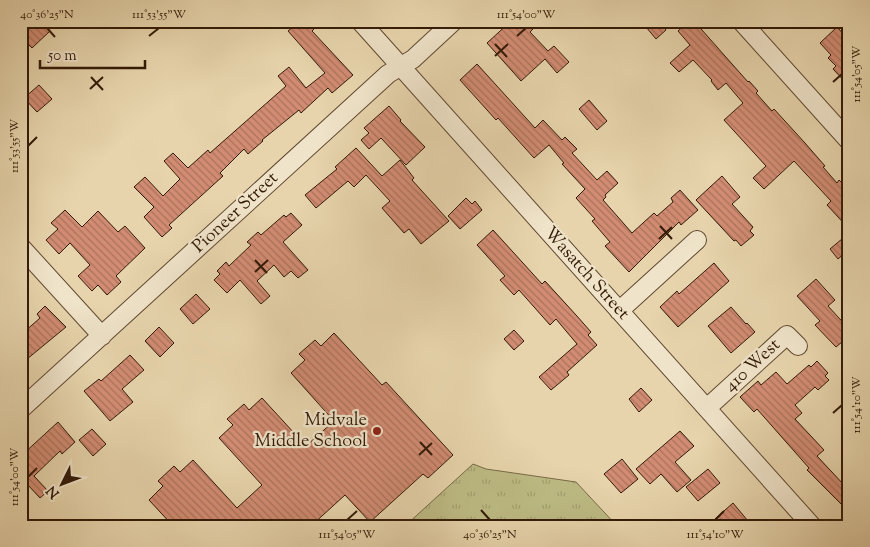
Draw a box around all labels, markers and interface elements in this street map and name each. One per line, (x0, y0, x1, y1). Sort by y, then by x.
text: 40°36'25"N (20, 6, 74, 24)
text: 111°53'55"W (132, 6, 187, 24)
text: 111°54'00"W (497, 6, 556, 24)
scale bar (40, 38, 145, 70)
text: 111°54'05"W (848, 45, 866, 102)
text: 50 m (47, 46, 77, 67)
text: 111°53'55"W (6, 118, 24, 173)
street label: Pioneer Street (187, 166, 285, 260)
street label: Wasatch Street (537, 222, 635, 326)
street label: 410 West (719, 333, 787, 399)
text: 111°54'10"W (848, 376, 866, 434)
place label: Midvale Middle School (254, 408, 367, 455)
marker: Midvale Middle School (371, 425, 383, 437)
text: 111°54'00"W (6, 447, 24, 506)
north arrow (38, 460, 88, 510)
text: N (43, 481, 65, 502)
text: 111°54'05"W (319, 526, 376, 544)
text: 40°36'25"N (463, 526, 517, 544)
text: 111°54'10"W (687, 526, 744, 544)

